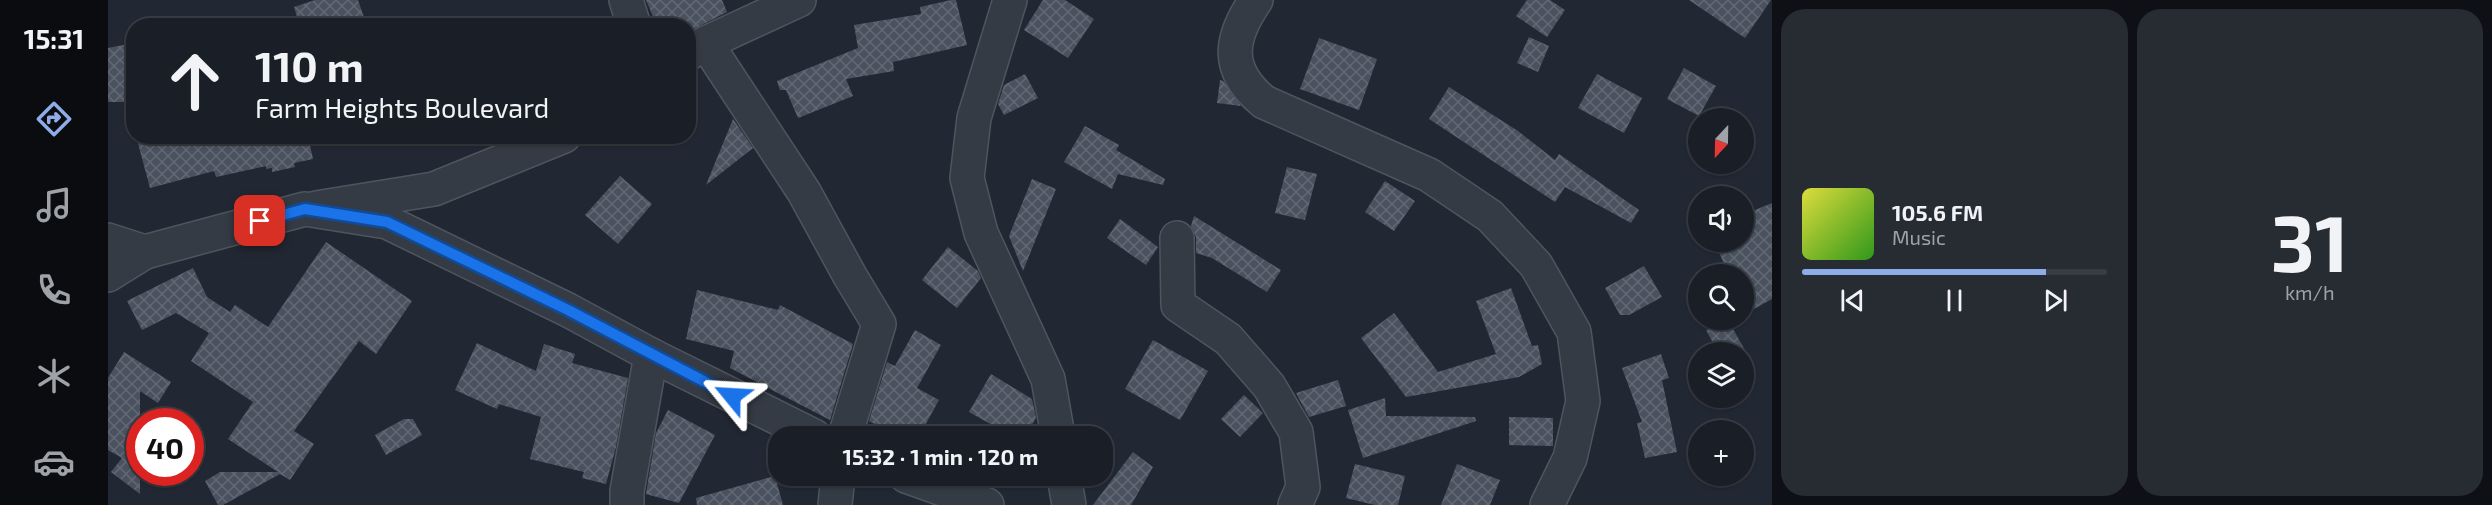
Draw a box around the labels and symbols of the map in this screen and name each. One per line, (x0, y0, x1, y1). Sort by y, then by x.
north arrow (1688, 108, 1754, 174)
pin (234, 195, 285, 246)
position arrow (700, 364, 764, 428)
speed limit sign: 40 (126, 408, 204, 486)

